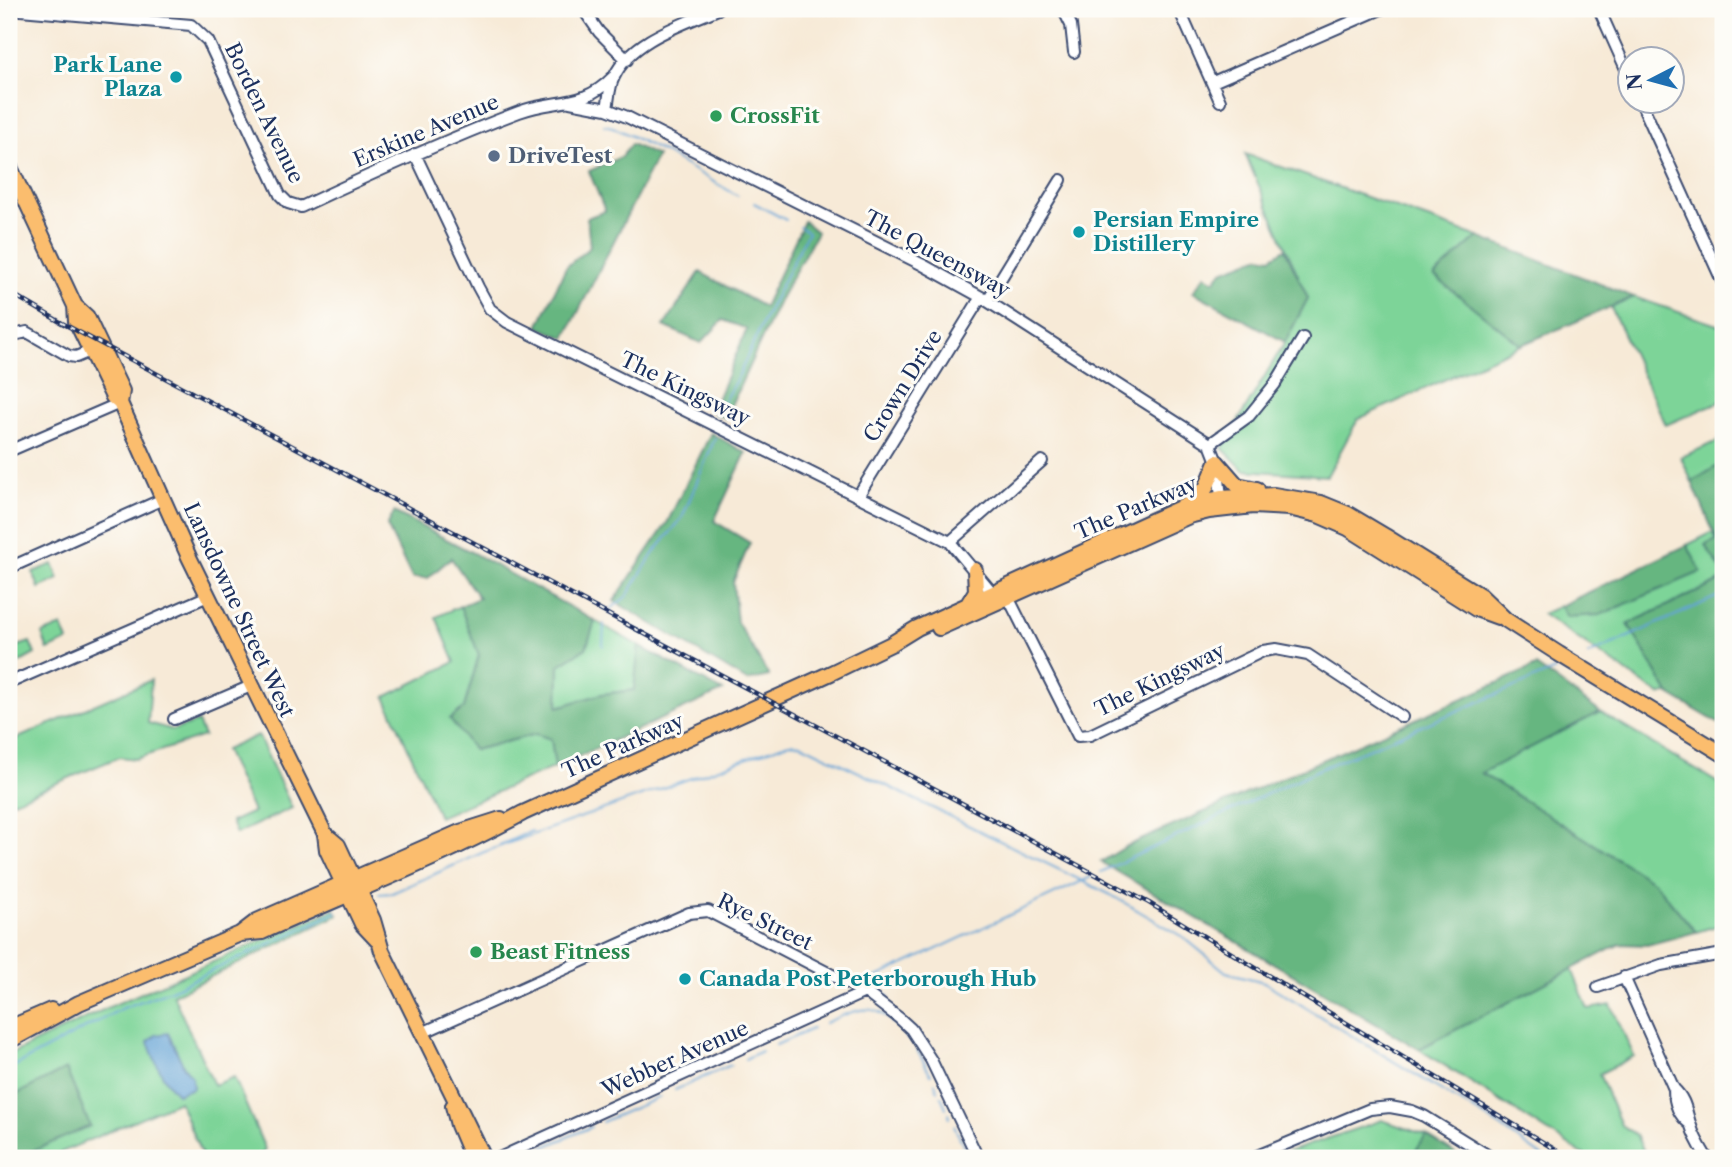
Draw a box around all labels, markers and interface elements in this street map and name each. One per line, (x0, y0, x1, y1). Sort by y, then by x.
street label: Borden Avenue (220, 38, 309, 187)
north arrow (1616, 46, 1686, 116)
place label: Park Lane Plaza (53, 52, 163, 101)
marker: Park Lane Plaza (168, 69, 184, 85)
text: N (1622, 72, 1647, 91)
street label: Erskine Avenue (349, 89, 502, 172)
place label: CrossFit (730, 103, 820, 128)
marker: CrossFit (708, 108, 724, 124)
place label: DriveTest (508, 143, 613, 168)
marker: DriveTest (486, 148, 502, 164)
street label: The Queensway (860, 205, 1015, 303)
place label: Persian Empire Distillery (1093, 207, 1259, 256)
marker: Persian Empire Distillery (1071, 224, 1087, 240)
street label: Crown Drive (858, 325, 947, 447)
street label: The Kingsway (616, 346, 754, 431)
street label: The Parkway (1071, 470, 1201, 545)
street label: Lansdowne Street West (179, 499, 300, 722)
street label: The Kingsway (1091, 637, 1229, 722)
street label: The Parkway (558, 707, 688, 783)
street label: Rye Street (714, 888, 817, 956)
place label: Beast Fitness (490, 939, 630, 964)
marker: Beast Fitness (468, 944, 484, 960)
place label: Canada Post Peterborough Hub (699, 966, 1037, 991)
marker: Canada Post Peterborough Hub (677, 971, 693, 987)
street label: Webber Avenue (597, 1015, 752, 1102)

